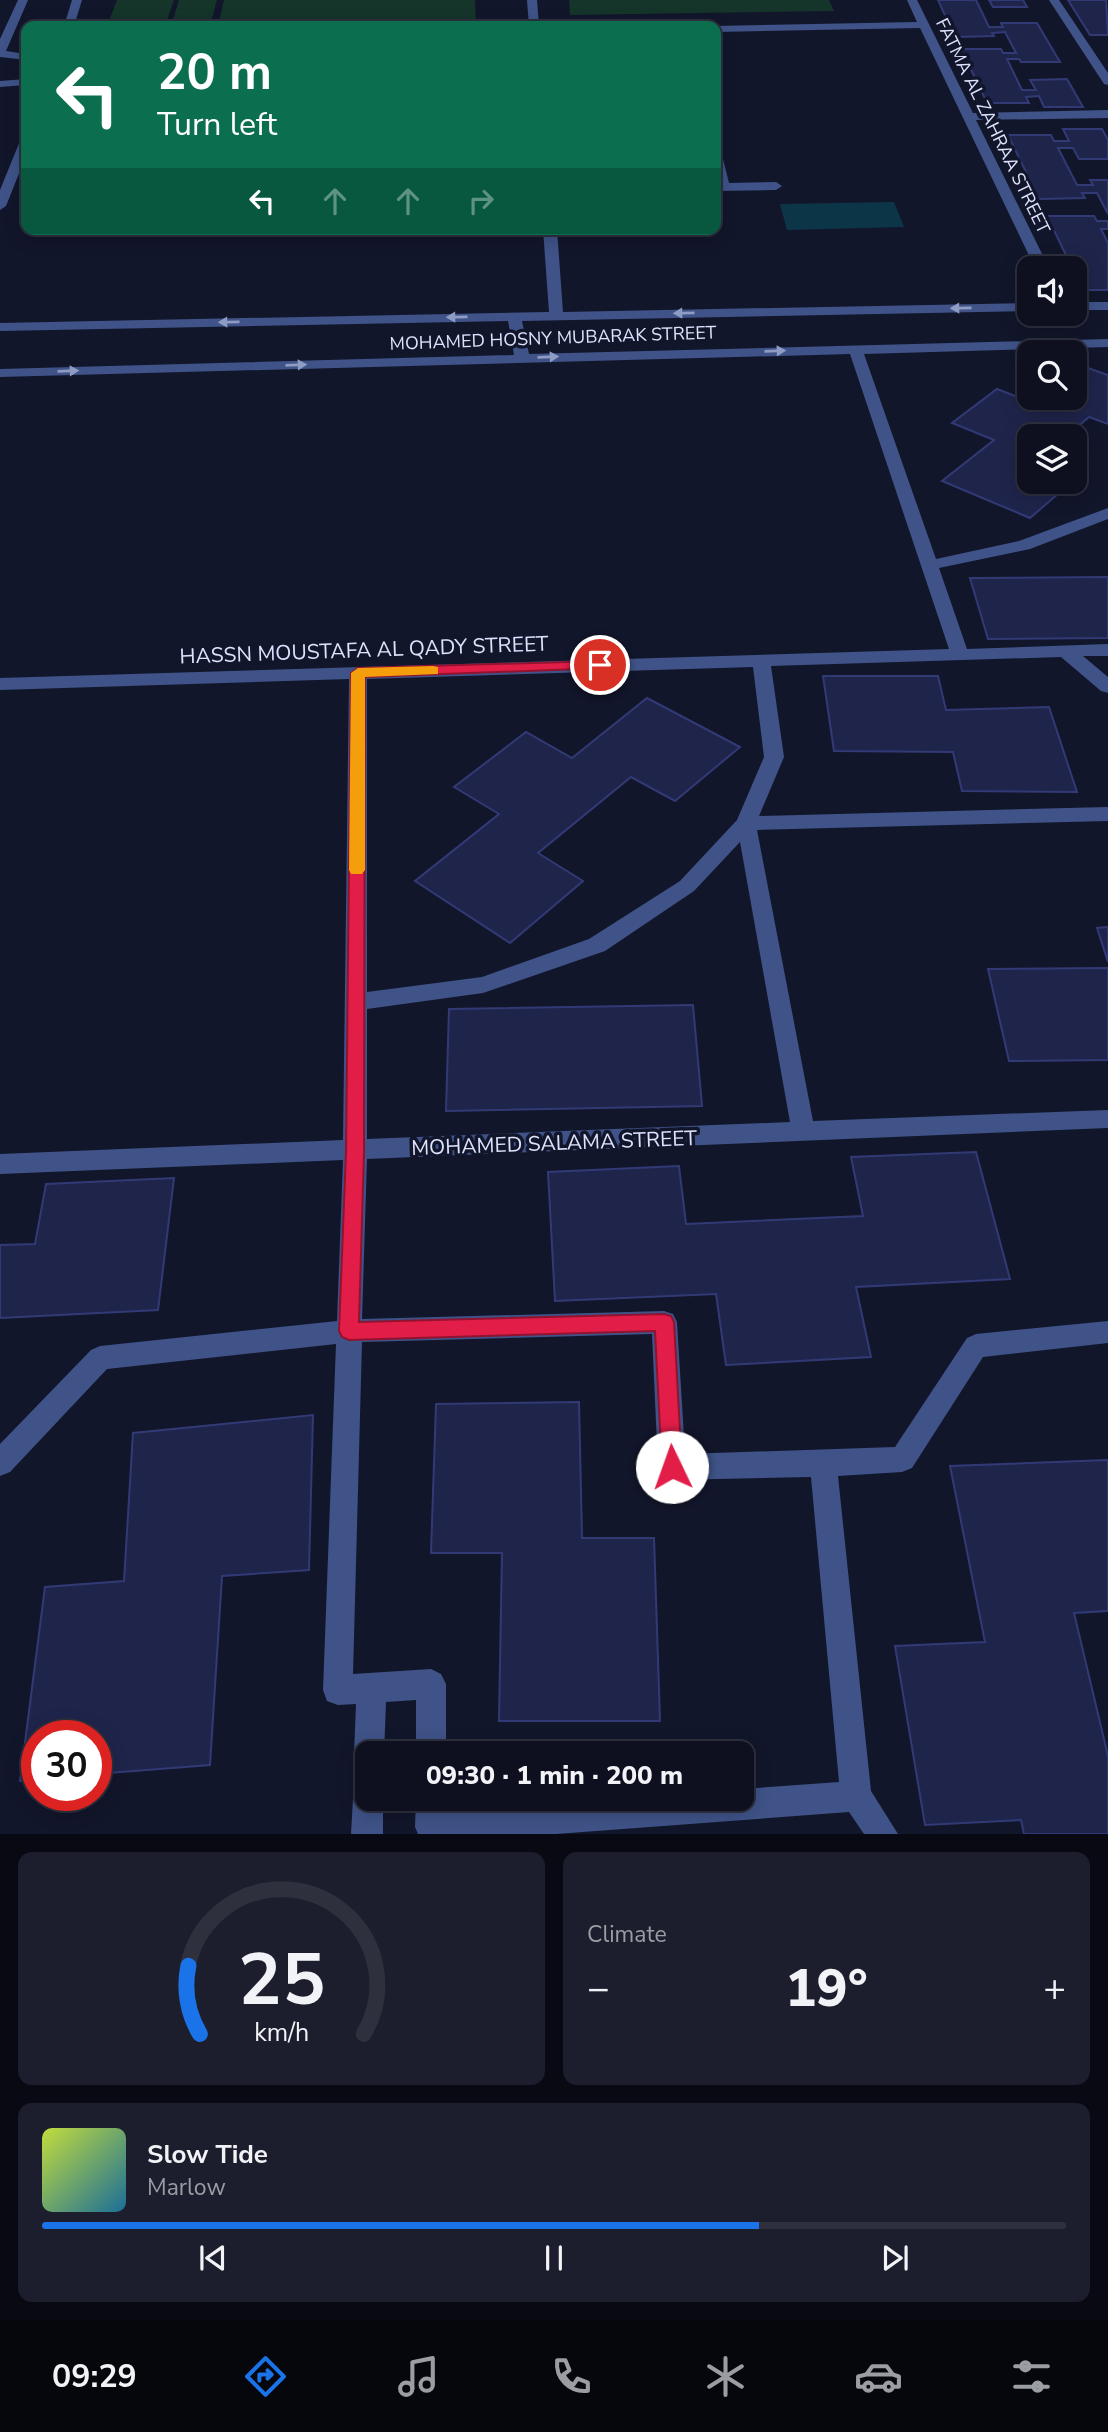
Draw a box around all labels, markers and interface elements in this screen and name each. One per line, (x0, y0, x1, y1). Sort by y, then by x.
street label: FATMA AL ZAHRAA STREET (930, 14, 1056, 238)
text: 20 m (157, 39, 272, 106)
icon: left (42, 49, 133, 140)
text: Turn left (157, 103, 277, 146)
icon: left (243, 182, 281, 220)
icon: ahead (316, 182, 354, 220)
icon: ahead (389, 182, 427, 220)
icon: right (462, 182, 500, 220)
map controls (1017, 256, 1087, 494)
button: sound (1017, 256, 1087, 326)
one-way arrow (950, 302, 972, 314)
one-way arrow (673, 307, 695, 319)
one-way arrow (446, 311, 468, 323)
one-way arrow (218, 316, 240, 328)
street label: MOHAMED HOSNY MUBARAK STREET (389, 320, 717, 356)
button: search (1017, 340, 1087, 410)
one-way arrow (764, 345, 786, 356)
one-way arrow (537, 352, 559, 363)
one-way arrow (285, 359, 307, 370)
one-way arrow (57, 366, 79, 377)
button: layers (1017, 424, 1087, 494)
street label: HASSN MOUSTAFA AL QADY STREET (179, 630, 549, 670)
pin (570, 635, 630, 695)
icon: arrive (581, 646, 619, 684)
street label: MOHAMED SALAMA STREET (411, 1124, 698, 1162)
position arrow (635, 1430, 709, 1504)
speed limit sign: 30 (21, 1720, 112, 1811)
text: 09:30 · 1 min · 200 m (426, 1758, 683, 1793)
text: Climate (587, 1919, 667, 1950)
text: 25 (238, 1931, 325, 2031)
text: 19° (785, 1953, 868, 2024)
text: − (587, 1963, 610, 2014)
text: + (1043, 1963, 1066, 2014)
text: km/h (254, 2016, 309, 2050)
text: Slow Tide (147, 2137, 268, 2172)
text: Marlow (147, 2172, 226, 2203)
icon: previous (194, 2239, 232, 2277)
icon: pause (535, 2239, 573, 2277)
icon: next (876, 2239, 914, 2277)
icon: directions (241, 2352, 290, 2401)
icon: music (394, 2352, 443, 2401)
icon: phone (547, 2352, 596, 2401)
icon: climate (701, 2352, 750, 2401)
icon: car (854, 2352, 903, 2401)
icon: filters (1007, 2352, 1056, 2401)
text: 09:29 (52, 2355, 137, 2398)

